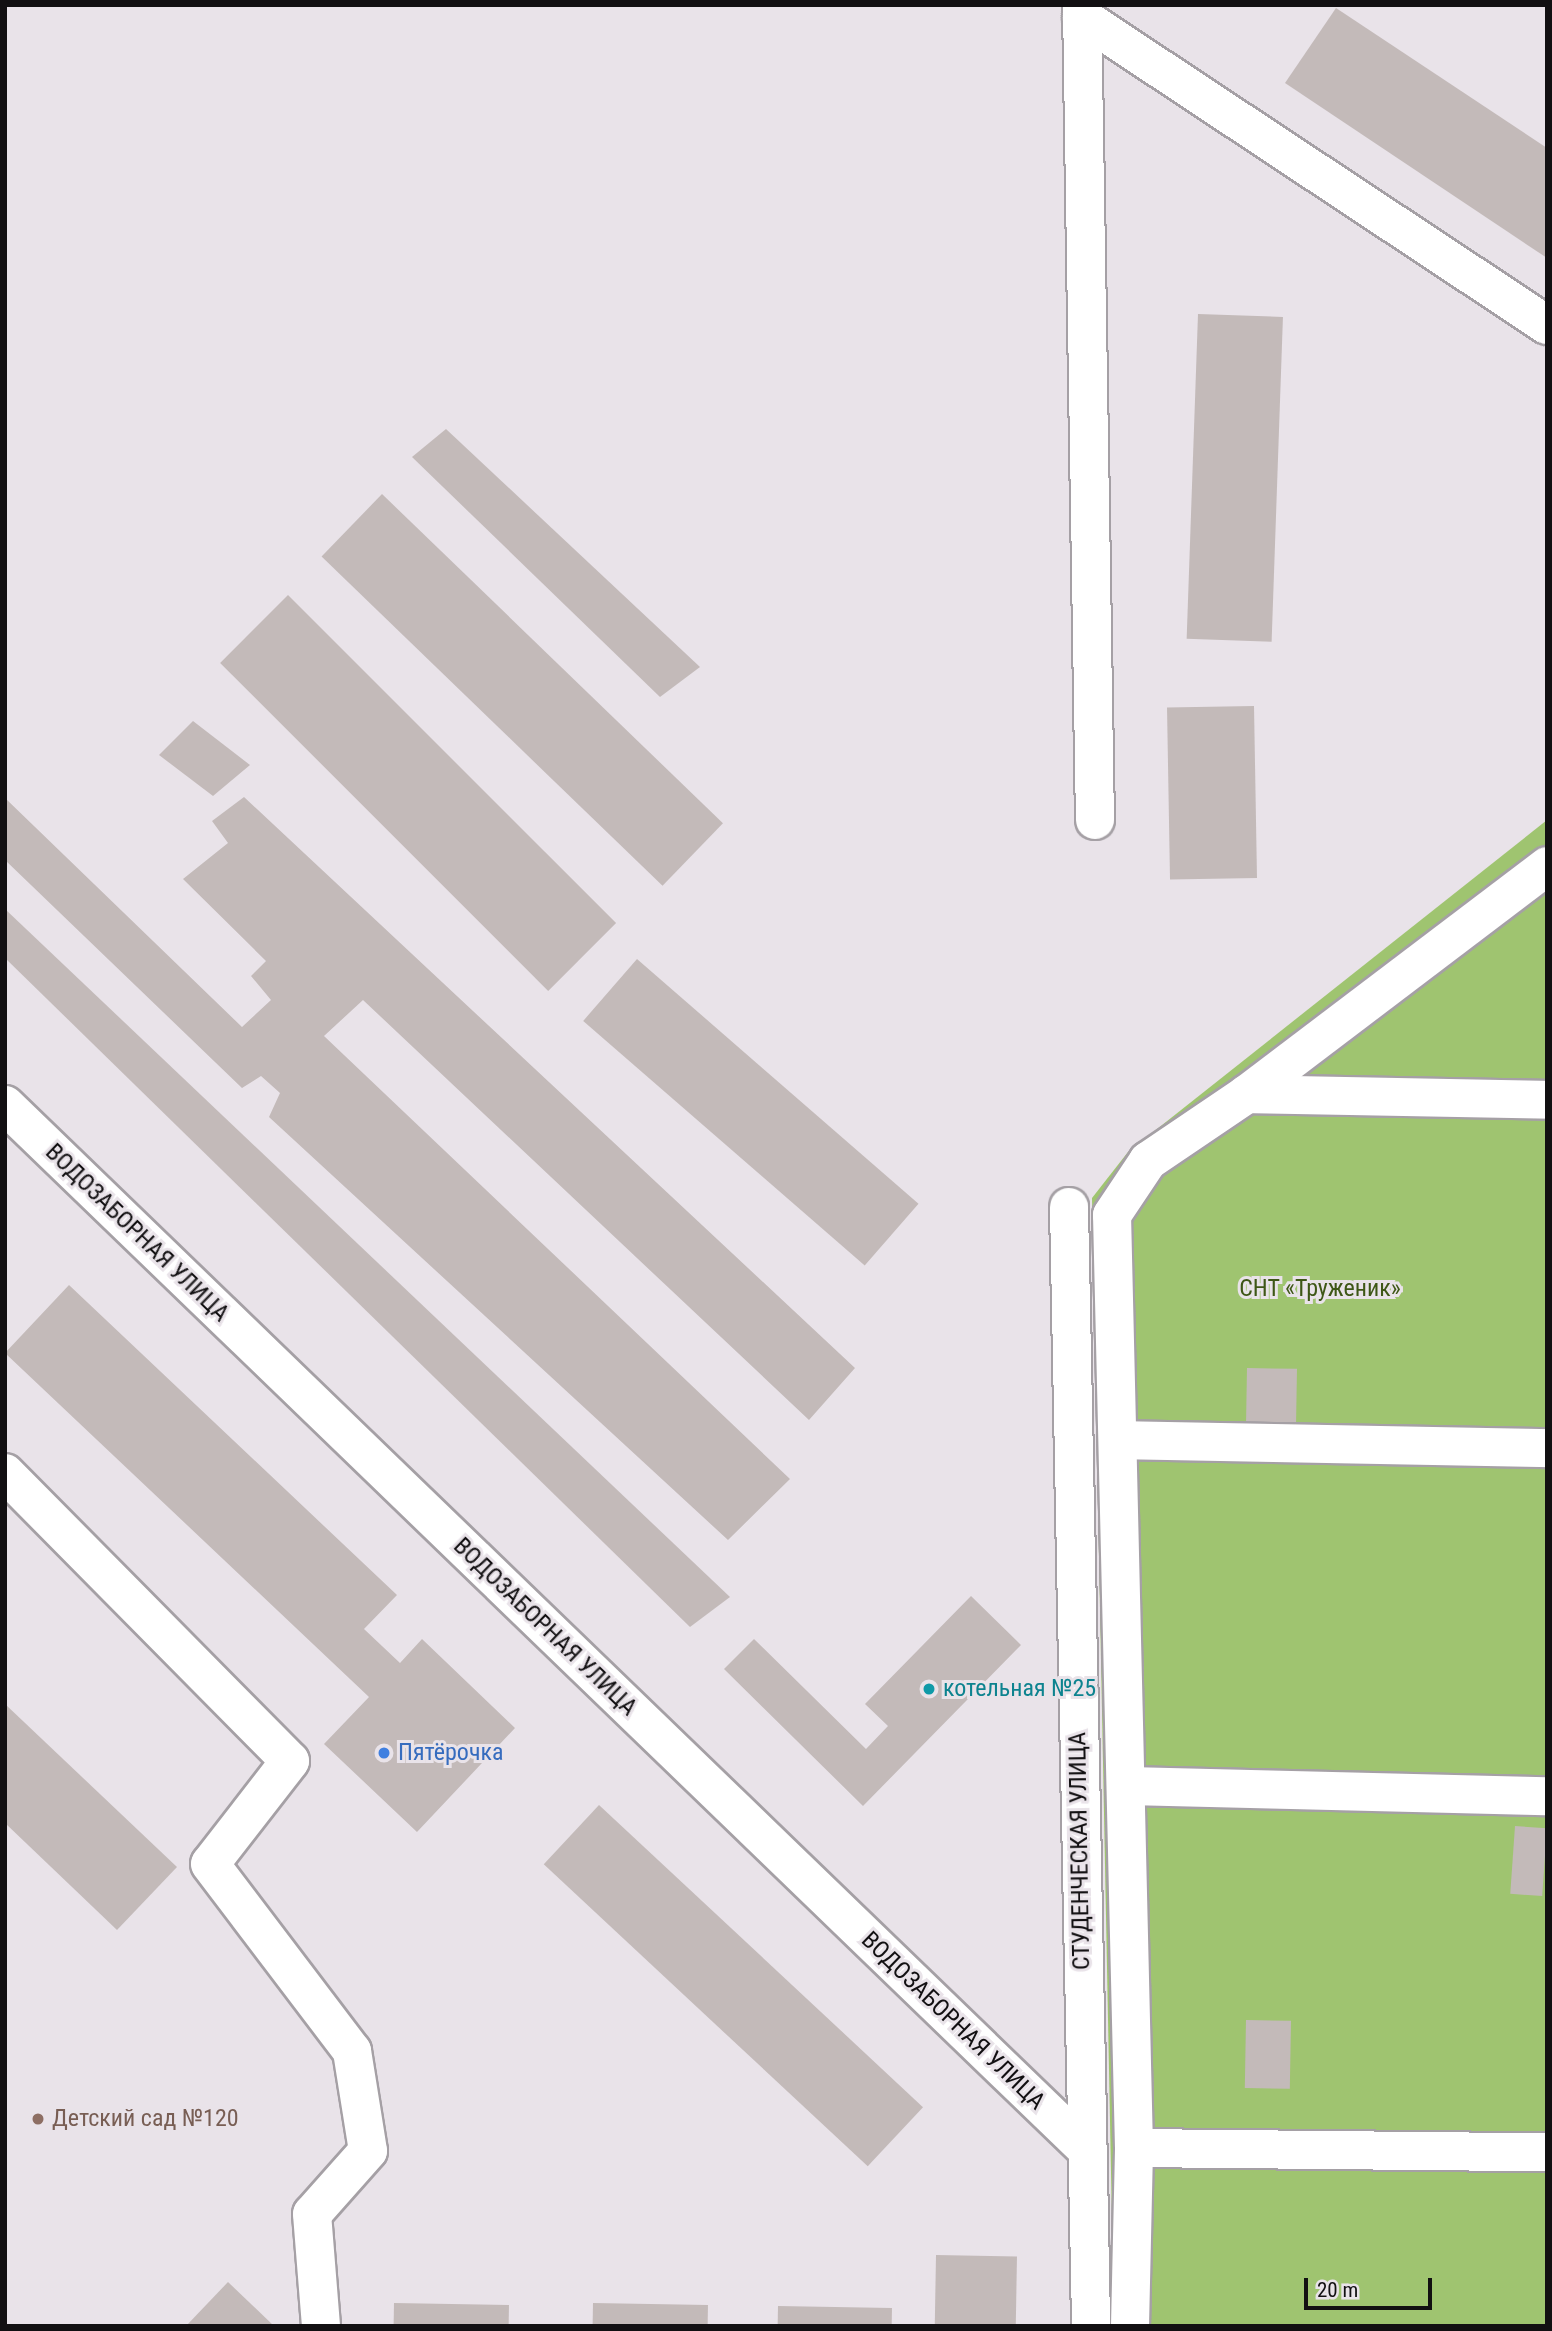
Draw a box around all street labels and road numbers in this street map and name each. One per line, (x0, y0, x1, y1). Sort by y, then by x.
street label: ВОДОЗАБОРНАЯ УЛИЦА (39, 1138, 235, 1328)
street label: ВОДОЗАБОРНАЯ УЛИЦА (447, 1532, 643, 1722)
street label: СТУДЕНЧЕСКАЯ УЛИЦА (1064, 1732, 1096, 1970)
street label: ВОДОЗАБОРНАЯ УЛИЦА (855, 1926, 1051, 2116)

